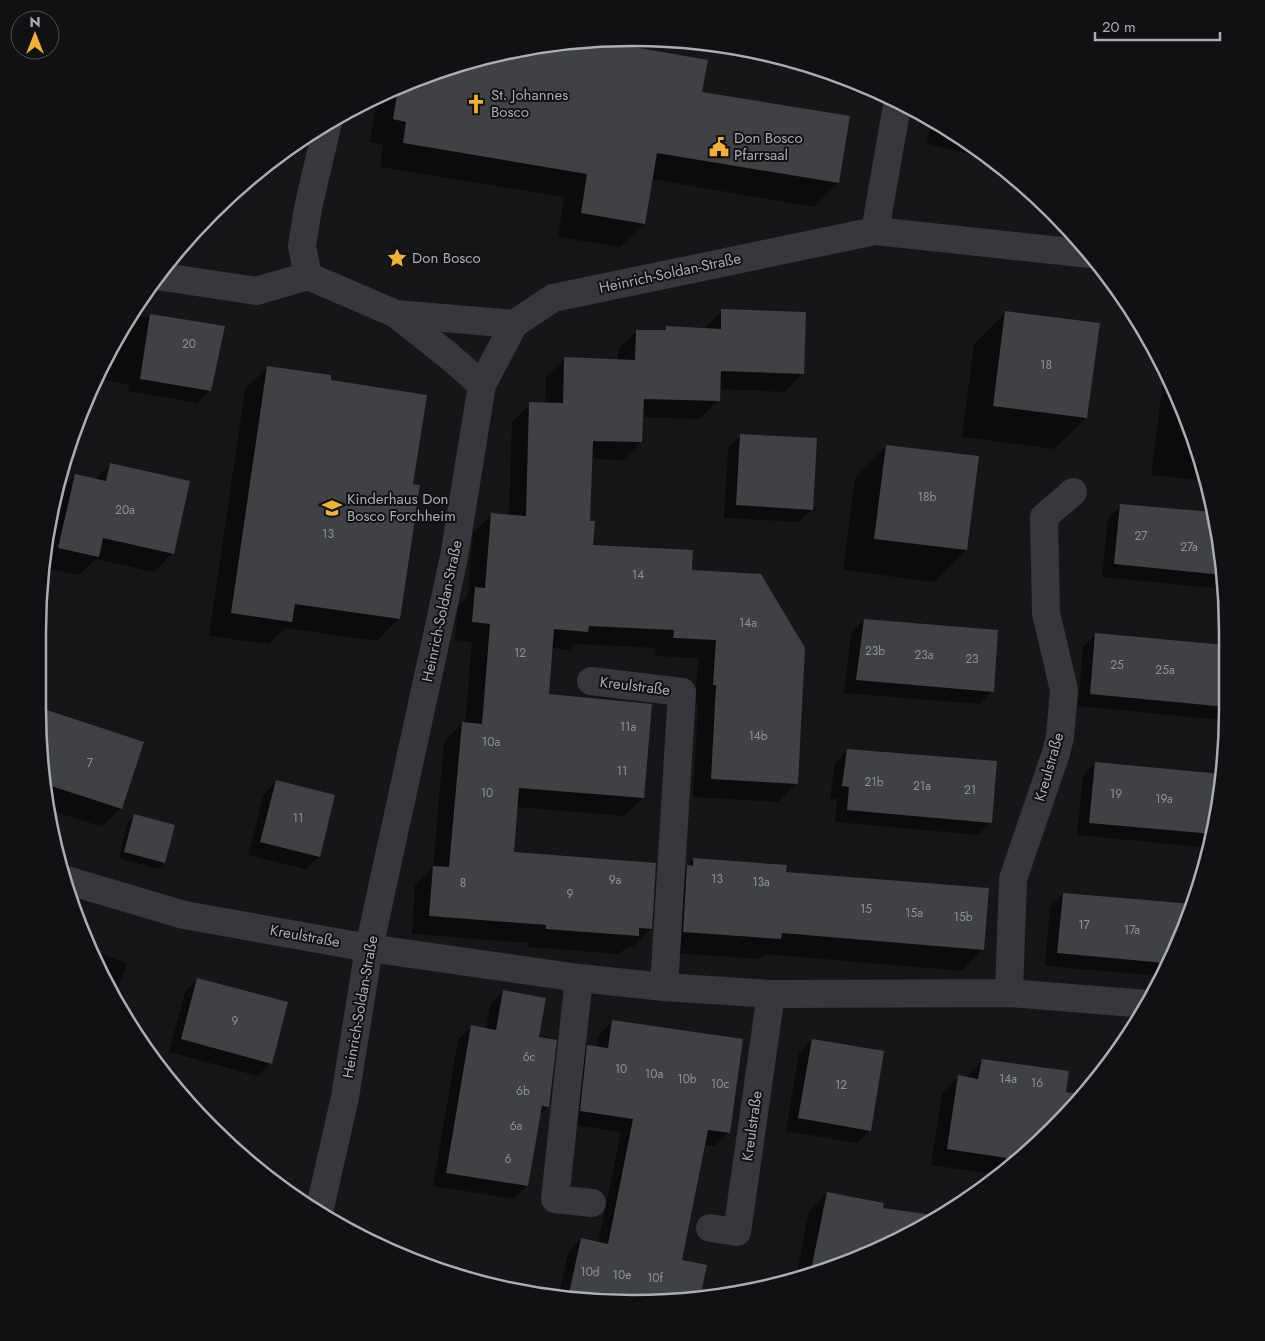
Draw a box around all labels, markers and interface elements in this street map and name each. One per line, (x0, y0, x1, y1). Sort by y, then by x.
north arrow (10, 10, 60, 60)
scale bar (1095, 10, 1220, 42)
text: N (29, 12, 41, 32)
text: 20 m (1102, 16, 1136, 38)
place label: St. Johannes Bosco (491, 84, 568, 123)
church icon: St. Johannes Bosco (465, 93, 487, 115)
place label: Don Bosco Pfarrsaal (734, 127, 803, 166)
public building icon: Don Bosco Pfarrsaal (708, 136, 730, 158)
place icon: Don Bosco (386, 247, 408, 269)
place label: Don Bosco (412, 247, 481, 269)
street label: Heinrich-Soldan-Straße (597, 247, 743, 299)
house number: 20 (182, 335, 196, 353)
house number: 18 (1040, 356, 1052, 374)
place label: Kinderhaus Don Bosco Forchheim (347, 488, 456, 527)
house number: 18b (918, 488, 937, 506)
school or university icon: Kinderhaus Don Bosco Forchheim (321, 497, 343, 519)
house number: 20a (115, 501, 135, 519)
house number: 13 (322, 525, 334, 543)
house number: 27 (1134, 527, 1148, 545)
street label: Heinrich-Soldan-Straße (416, 538, 468, 684)
house number: 27a (1180, 538, 1198, 556)
house number: 14 (632, 566, 644, 584)
house number: 14a (739, 614, 757, 632)
house number: 23b (865, 642, 885, 660)
house number: 12 (514, 644, 526, 662)
house number: 23a (914, 646, 934, 664)
house number: 23 (965, 650, 979, 668)
house number: 25 (1110, 656, 1124, 674)
house number: 25a (1155, 661, 1175, 679)
street label: Kreulstraße (599, 671, 672, 701)
house number: 11a (620, 718, 637, 736)
house number: 14b (748, 727, 768, 745)
street label: Kreulstraße (1029, 730, 1069, 804)
house number: 10a (482, 733, 500, 751)
house number: 7 (87, 754, 94, 772)
house number: 11 (617, 762, 627, 780)
house number: 21b (864, 773, 884, 791)
house number: 21a (913, 777, 931, 795)
house number: 21 (964, 781, 976, 799)
house number: 10 (481, 784, 493, 802)
house number: 19 (1110, 785, 1122, 803)
house number: 19a (1155, 790, 1173, 808)
house number: 11 (293, 809, 303, 827)
house number: 13 (711, 870, 723, 888)
house number: 9a (609, 871, 621, 889)
house number: 13a (752, 873, 770, 891)
house number: 8 (460, 874, 466, 892)
house number: 9 (567, 885, 574, 903)
house number: 15 (860, 900, 872, 918)
house number: 15a (905, 904, 923, 922)
house number: 15b (953, 908, 973, 926)
house number: 17 (1078, 916, 1091, 934)
street label: Kreulstraße (268, 919, 342, 953)
house number: 17a (1124, 921, 1140, 939)
street label: Heinrich-Soldan-Straße (337, 934, 383, 1080)
house number: 9 (232, 1012, 239, 1030)
house number: 6c (523, 1048, 536, 1066)
house number: 10 (615, 1060, 627, 1078)
house number: 10a (645, 1065, 663, 1083)
house number: 10b (677, 1070, 697, 1088)
house number: 14a (999, 1070, 1017, 1088)
house number: 16 (1031, 1074, 1043, 1092)
house number: 10c (711, 1075, 729, 1093)
house number: 12 (835, 1076, 847, 1094)
house number: 6b (516, 1082, 530, 1100)
street label: Kreulstraße (736, 1089, 768, 1163)
house number: 6a (510, 1117, 523, 1135)
house number: 6 (505, 1150, 512, 1168)
house number: 10d (580, 1263, 600, 1281)
house number: 10e (613, 1266, 631, 1284)
house number: 10f (647, 1269, 664, 1287)

